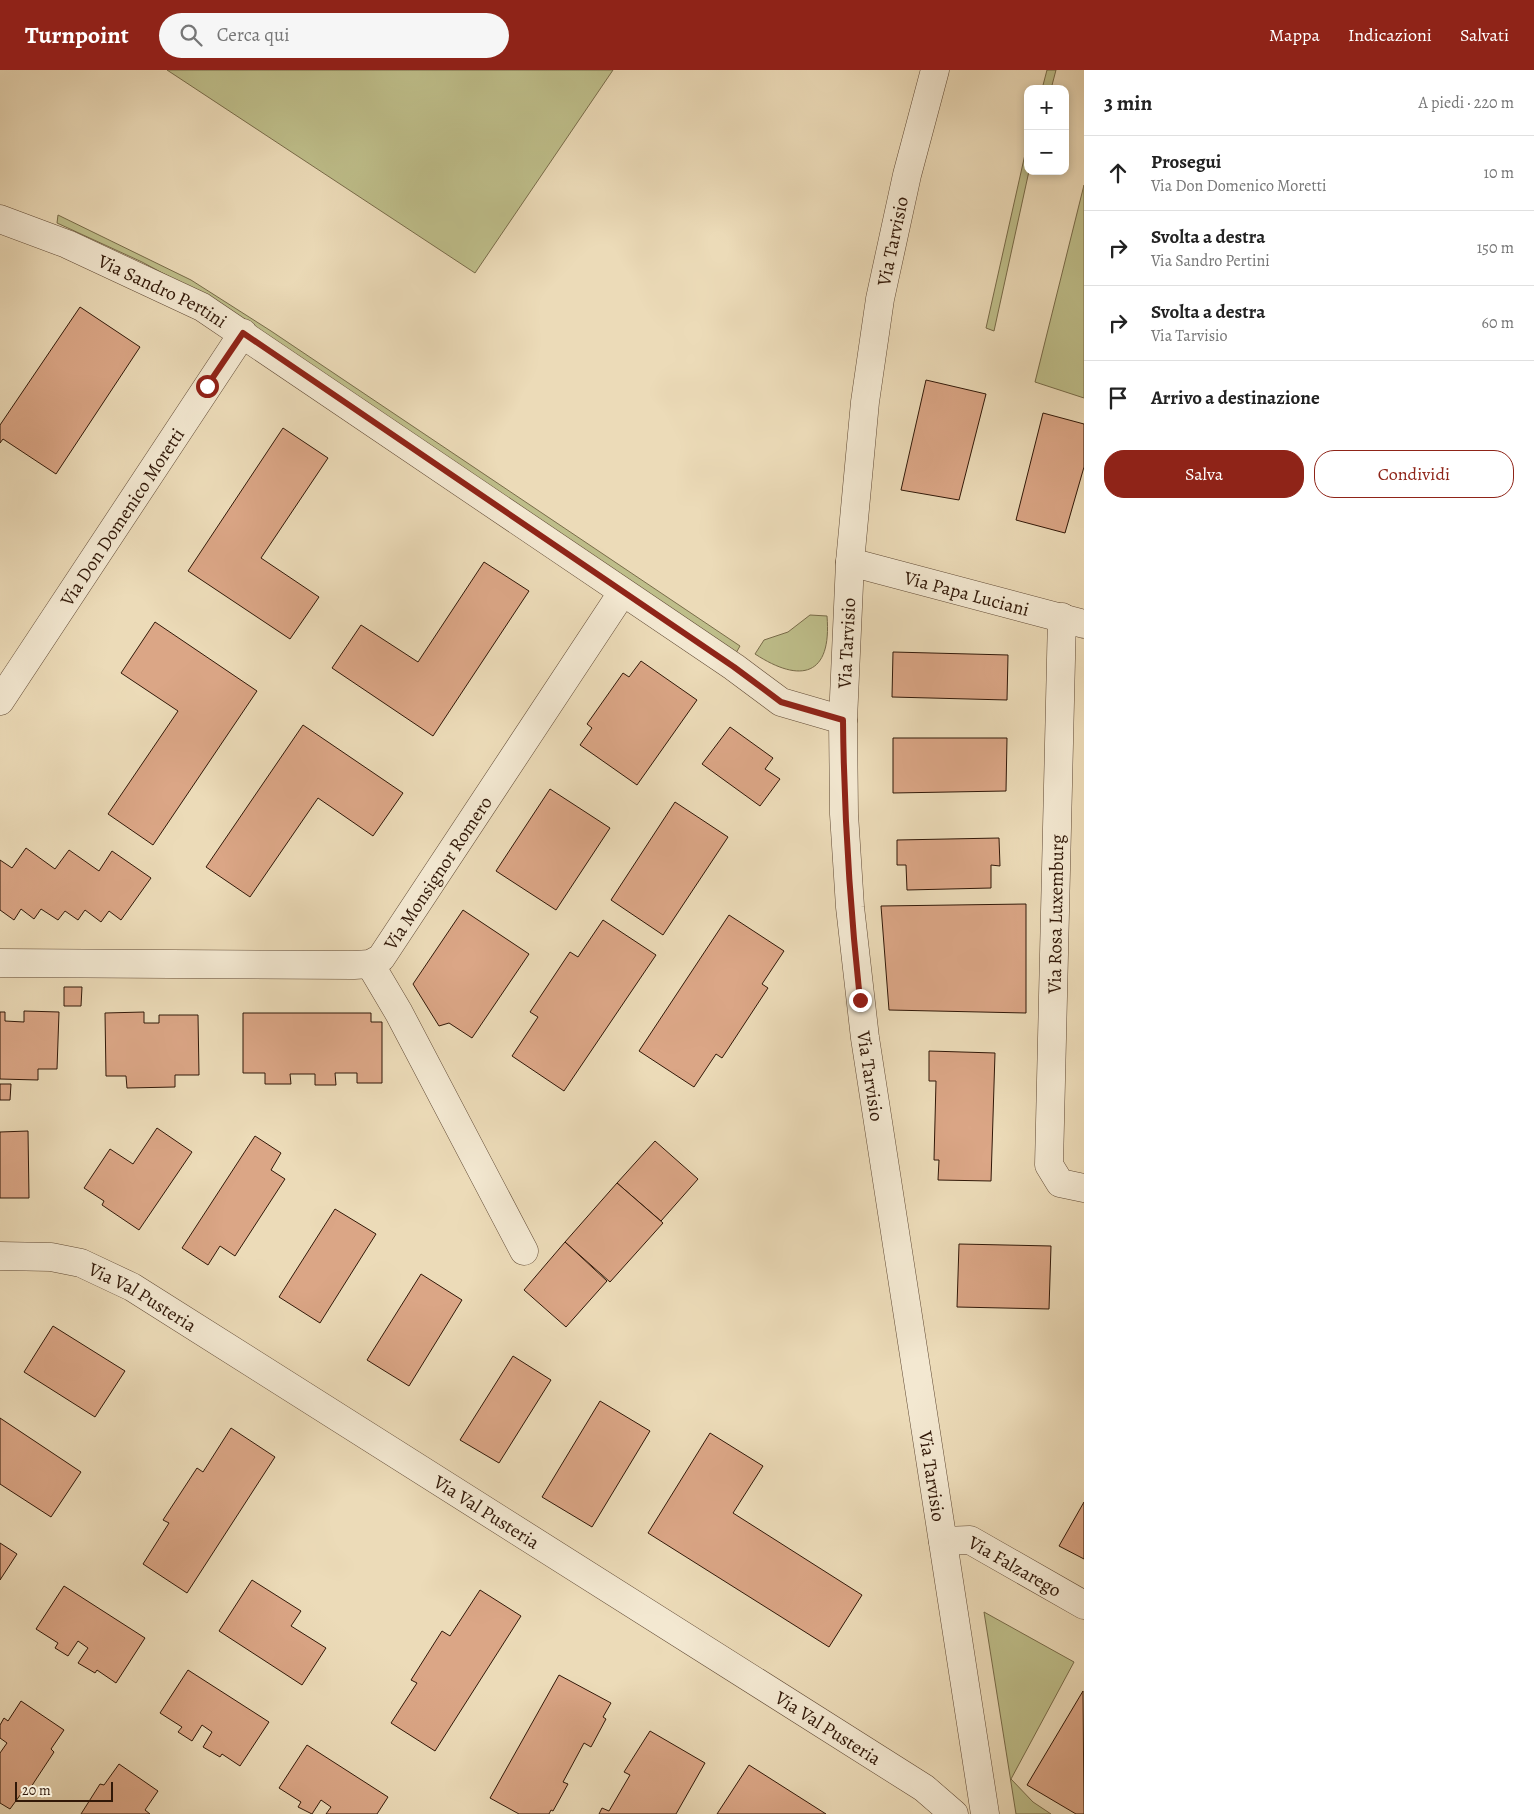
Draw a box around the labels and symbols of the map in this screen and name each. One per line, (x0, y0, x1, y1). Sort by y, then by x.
street label: Via Tarvisio (871, 194, 915, 289)
street label: Via Sandro Pertini (93, 248, 232, 334)
route start (196, 375, 219, 398)
street label: Via Don Domenico Moretti (54, 423, 191, 612)
street label: Via Papa Luciani (900, 565, 1032, 623)
street label: Via Tarvisio (832, 597, 862, 690)
street label: Via Monsignor Romero (377, 791, 499, 956)
street label: Via Rosa Luxemburg (1042, 834, 1070, 995)
route end (849, 989, 872, 1012)
street label: Via Tarvisio (850, 1029, 890, 1123)
street label: Via Val Pusteria (83, 1256, 201, 1339)
street label: Via Tarvisio (912, 1428, 952, 1523)
street label: Via Val Pusteria (428, 1469, 545, 1556)
street label: Via Falzarego (962, 1529, 1066, 1603)
street label: Via Val Pusteria (769, 1685, 886, 1772)
scale bar (15, 1779, 112, 1802)

